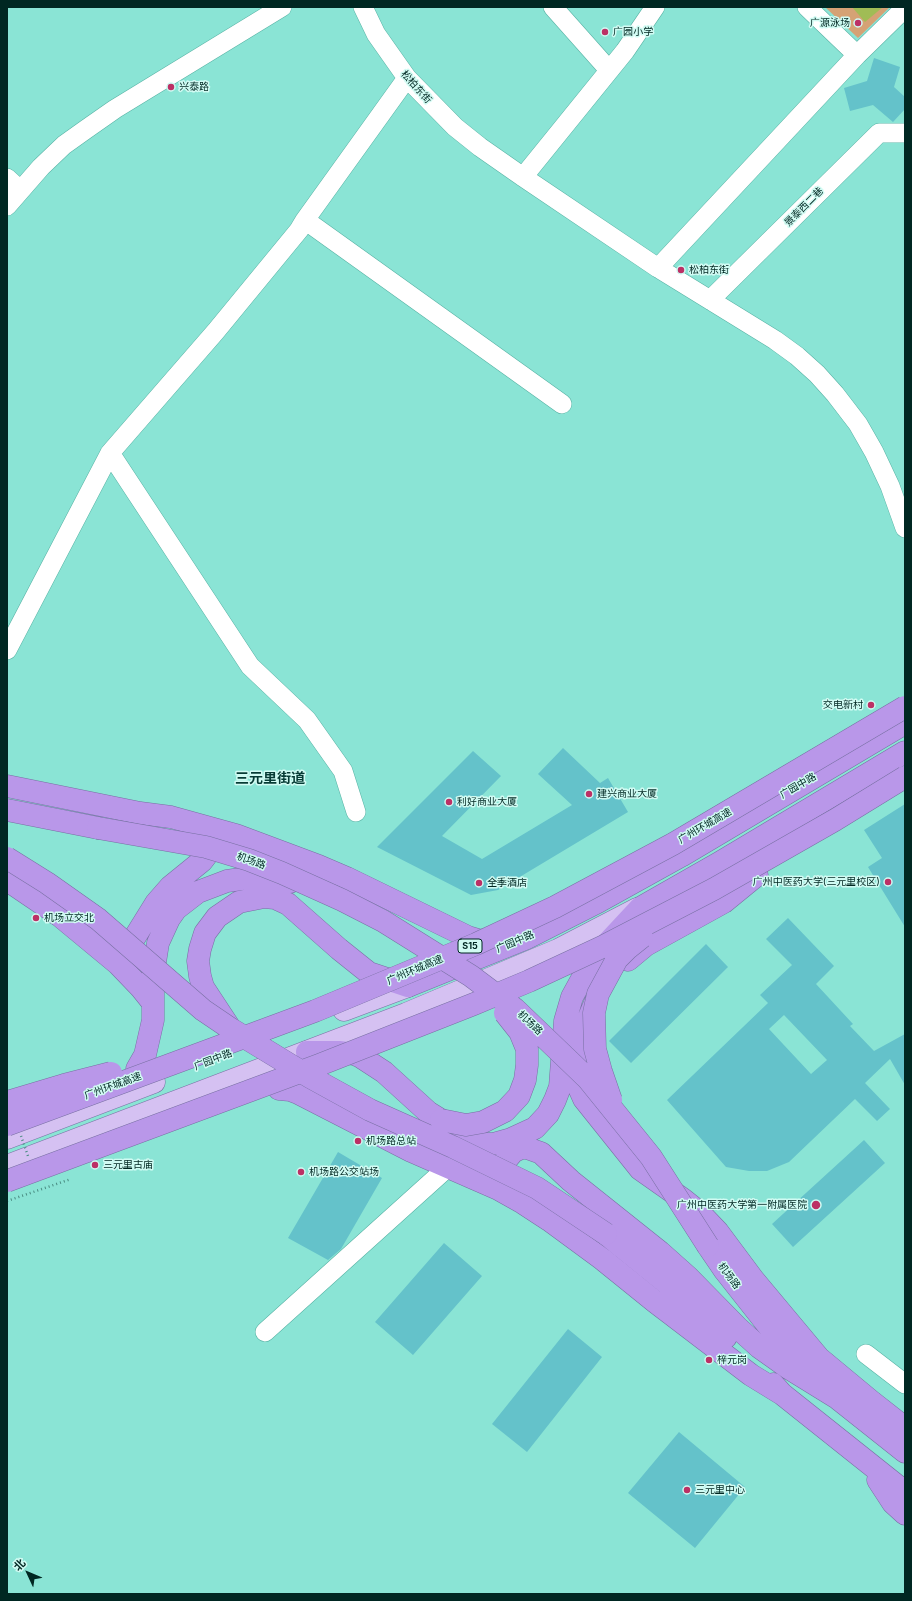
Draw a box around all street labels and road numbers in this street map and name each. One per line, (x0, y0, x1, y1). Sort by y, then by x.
street label: 松柏东街 (398, 68, 434, 106)
street label: 景泰西二巷 (782, 185, 826, 229)
street label: 广园中路 (778, 771, 818, 801)
street label: 广州环城高速 (676, 806, 734, 846)
street label: 机场路 (235, 850, 267, 872)
street label: 广园中路 (494, 929, 536, 955)
road number: S15 (458, 939, 482, 953)
street label: 广州环城高速 (385, 953, 445, 987)
street label: 机场路 (515, 1008, 545, 1038)
street label: 广园中路 (192, 1047, 234, 1073)
street label: 广州环城高速 (83, 1070, 143, 1102)
street label: 机场路 (715, 1260, 743, 1292)

